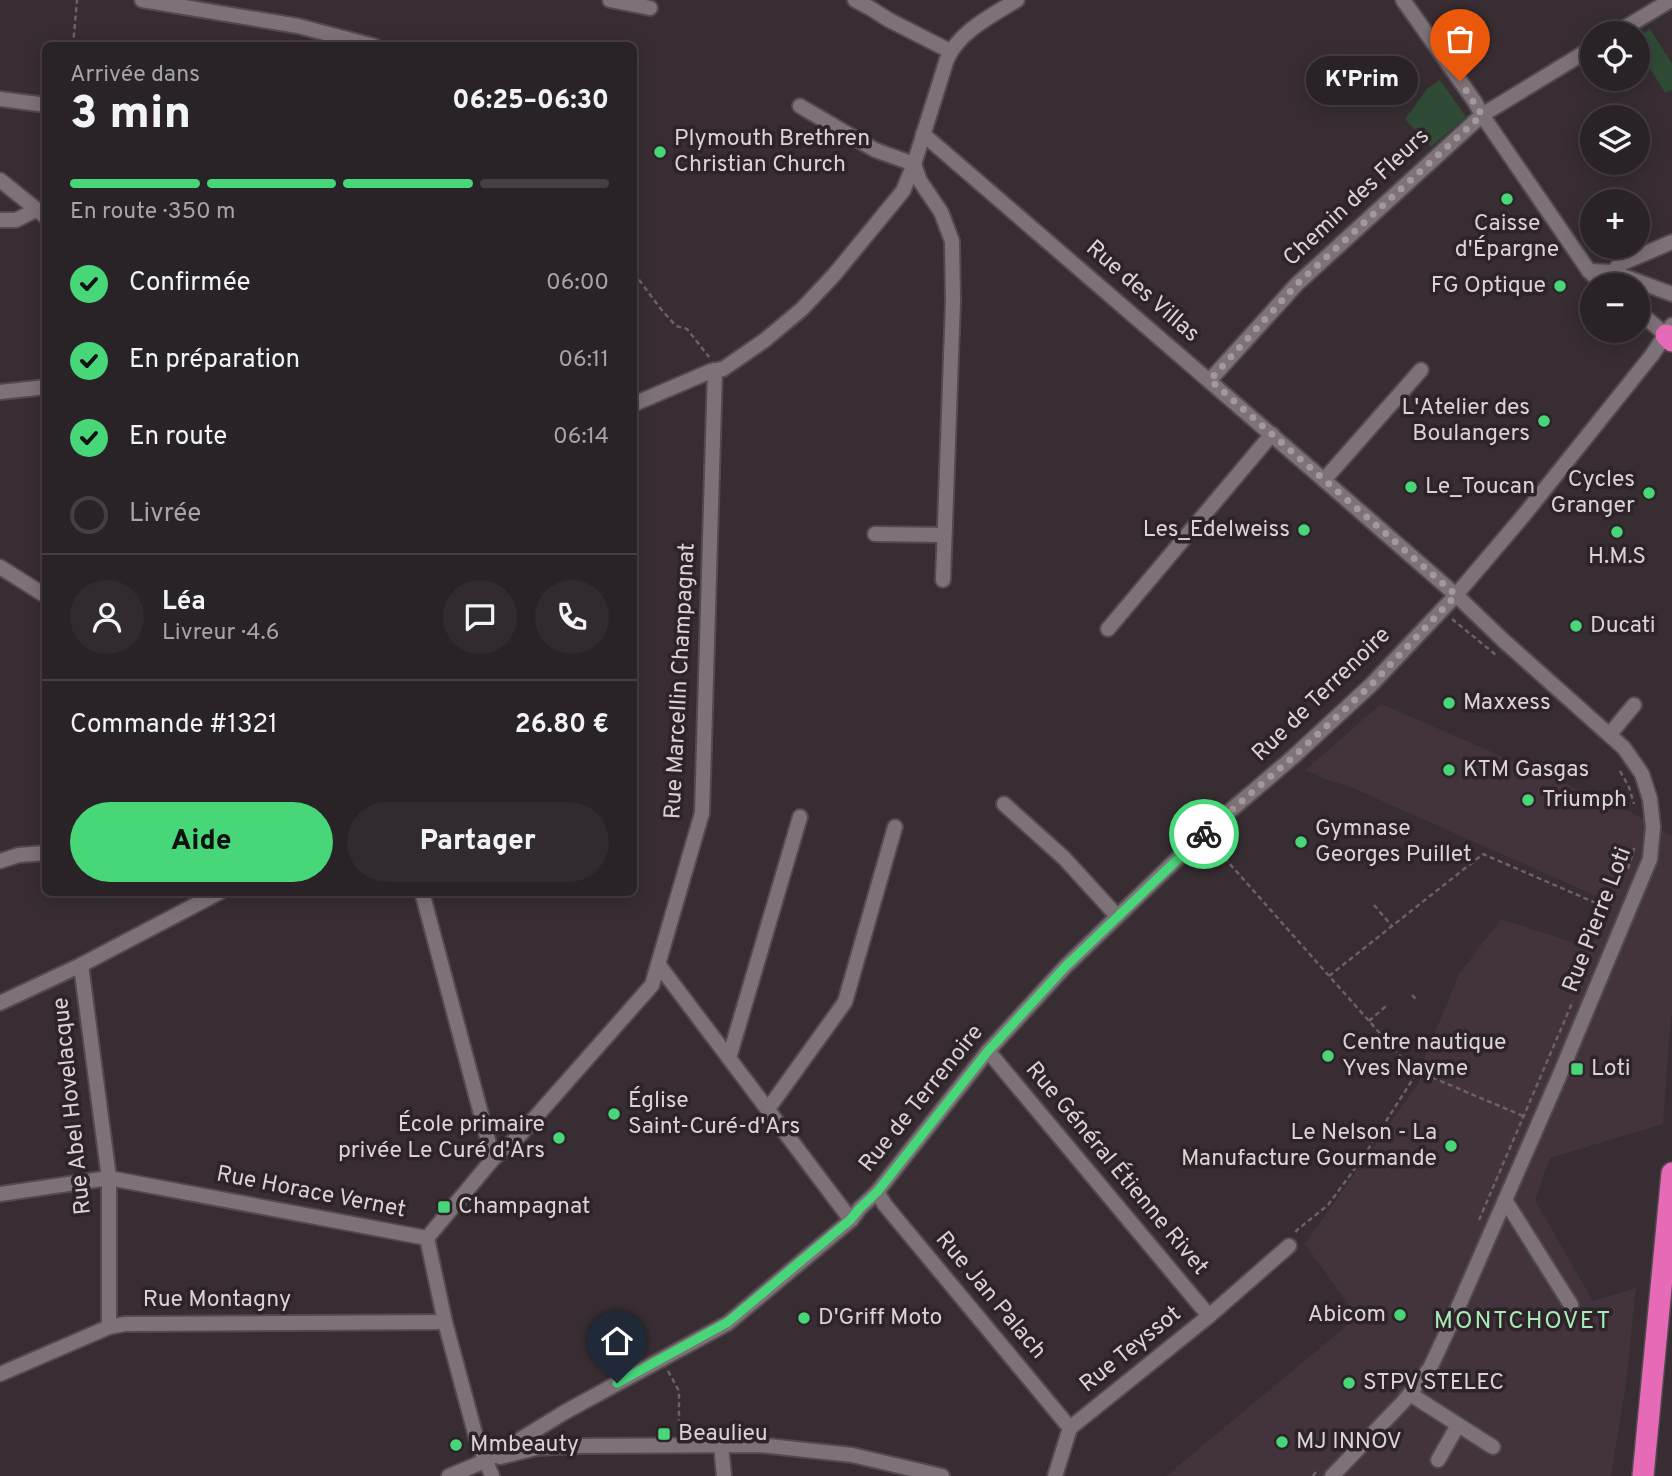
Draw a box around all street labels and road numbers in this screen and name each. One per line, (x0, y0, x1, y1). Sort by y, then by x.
street label: Chemin des Fleurs (1278, 123, 1436, 273)
street label: Rue des Villas (1079, 235, 1205, 349)
street label: Rue Marcellin Champagnat (659, 542, 703, 820)
street label: Rue de Terrenoire (1247, 621, 1397, 769)
street label: Rue Pierre Loti (1557, 843, 1639, 997)
street label: Rue Abel Hovelacque (47, 996, 99, 1216)
street label: Rue de Terrenoire (854, 1019, 990, 1179)
street label: Rue Général Étienne Rivet (1018, 1056, 1215, 1282)
street label: Rue Horace Vernet (214, 1160, 408, 1226)
street label: Rue Jan Palach (928, 1226, 1052, 1366)
street label: Rue Montagny (143, 1286, 291, 1315)
street label: Rue Teyssot (1074, 1300, 1188, 1400)

